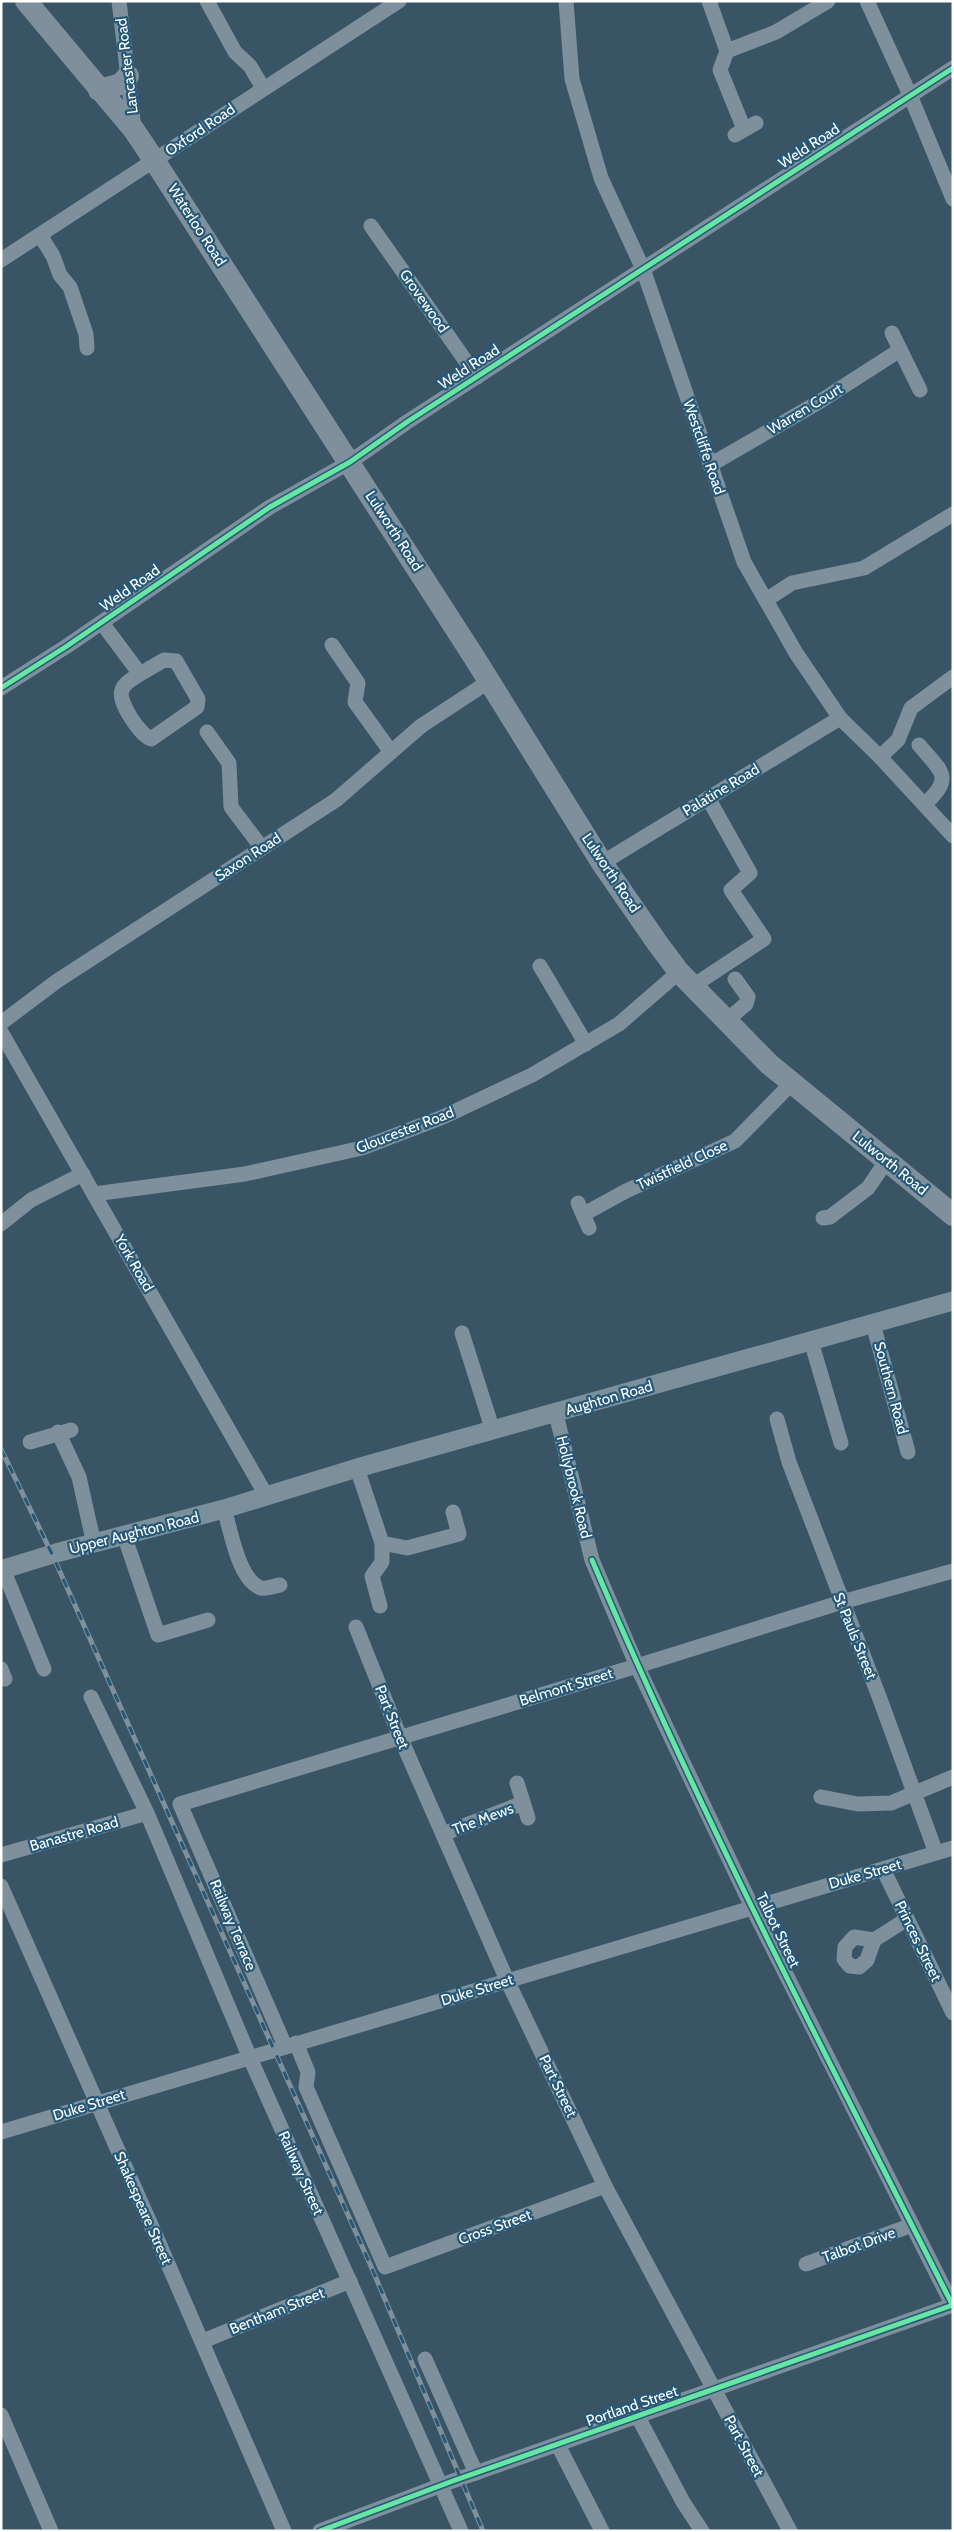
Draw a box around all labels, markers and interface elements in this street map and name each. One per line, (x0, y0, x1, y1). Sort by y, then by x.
street label: Lancaster Road (112, 17, 142, 115)
street label: Oxford Road (162, 100, 238, 160)
street label: Weld Road (775, 120, 843, 172)
street label: Waterloo Road (164, 181, 230, 269)
street label: Grovewood (396, 266, 452, 336)
street label: Weld Road (435, 341, 503, 393)
street label: Warren Court (764, 380, 846, 438)
street label: Westcliffe Road (679, 397, 729, 497)
street label: Lulworth Road (362, 488, 426, 574)
street label: Weld Road (97, 561, 163, 615)
street label: Palatine Road (679, 760, 763, 820)
street label: Saxon Road (211, 829, 285, 885)
street label: Lulworth Road (578, 830, 644, 916)
street label: Gloucester Road (353, 1103, 457, 1157)
street label: Lulworth Road (849, 1127, 931, 1199)
street label: Twistfield Close (634, 1136, 731, 1194)
street label: York Road (110, 1230, 158, 1295)
street label: Southern Road (870, 1340, 912, 1436)
street label: Aughton Road (563, 1377, 655, 1419)
street label: Hollybrook Road (553, 1434, 595, 1540)
street label: Upper Aughton Road (67, 1508, 201, 1558)
street label: St Pauls Street (829, 1590, 881, 1682)
street label: Belmont Street (517, 1664, 615, 1710)
street label: Part Street (371, 1682, 413, 1752)
street label: The Mews (450, 1799, 516, 1839)
street label: Banastre Road (28, 1813, 120, 1855)
street label: Duke Street (827, 1855, 903, 1893)
street label: Railway Terrace (206, 1877, 260, 1973)
street label: Talbot Street (752, 1890, 804, 1970)
street label: Princes Street (891, 1898, 945, 1984)
street label: Duke Street (439, 1970, 515, 2010)
street label: Part Street (535, 2052, 581, 2120)
street label: Duke Street (51, 2085, 127, 2125)
street label: Railway Street (274, 2128, 328, 2218)
street label: Shakespeare Street (110, 2149, 176, 2267)
street label: Cross Street (456, 2205, 534, 2249)
street label: Talbot Drive (820, 2223, 898, 2267)
street label: Bentham Street (227, 2284, 327, 2338)
street label: Portland Street (584, 2382, 680, 2430)
street label: Part Street (720, 2412, 768, 2480)

